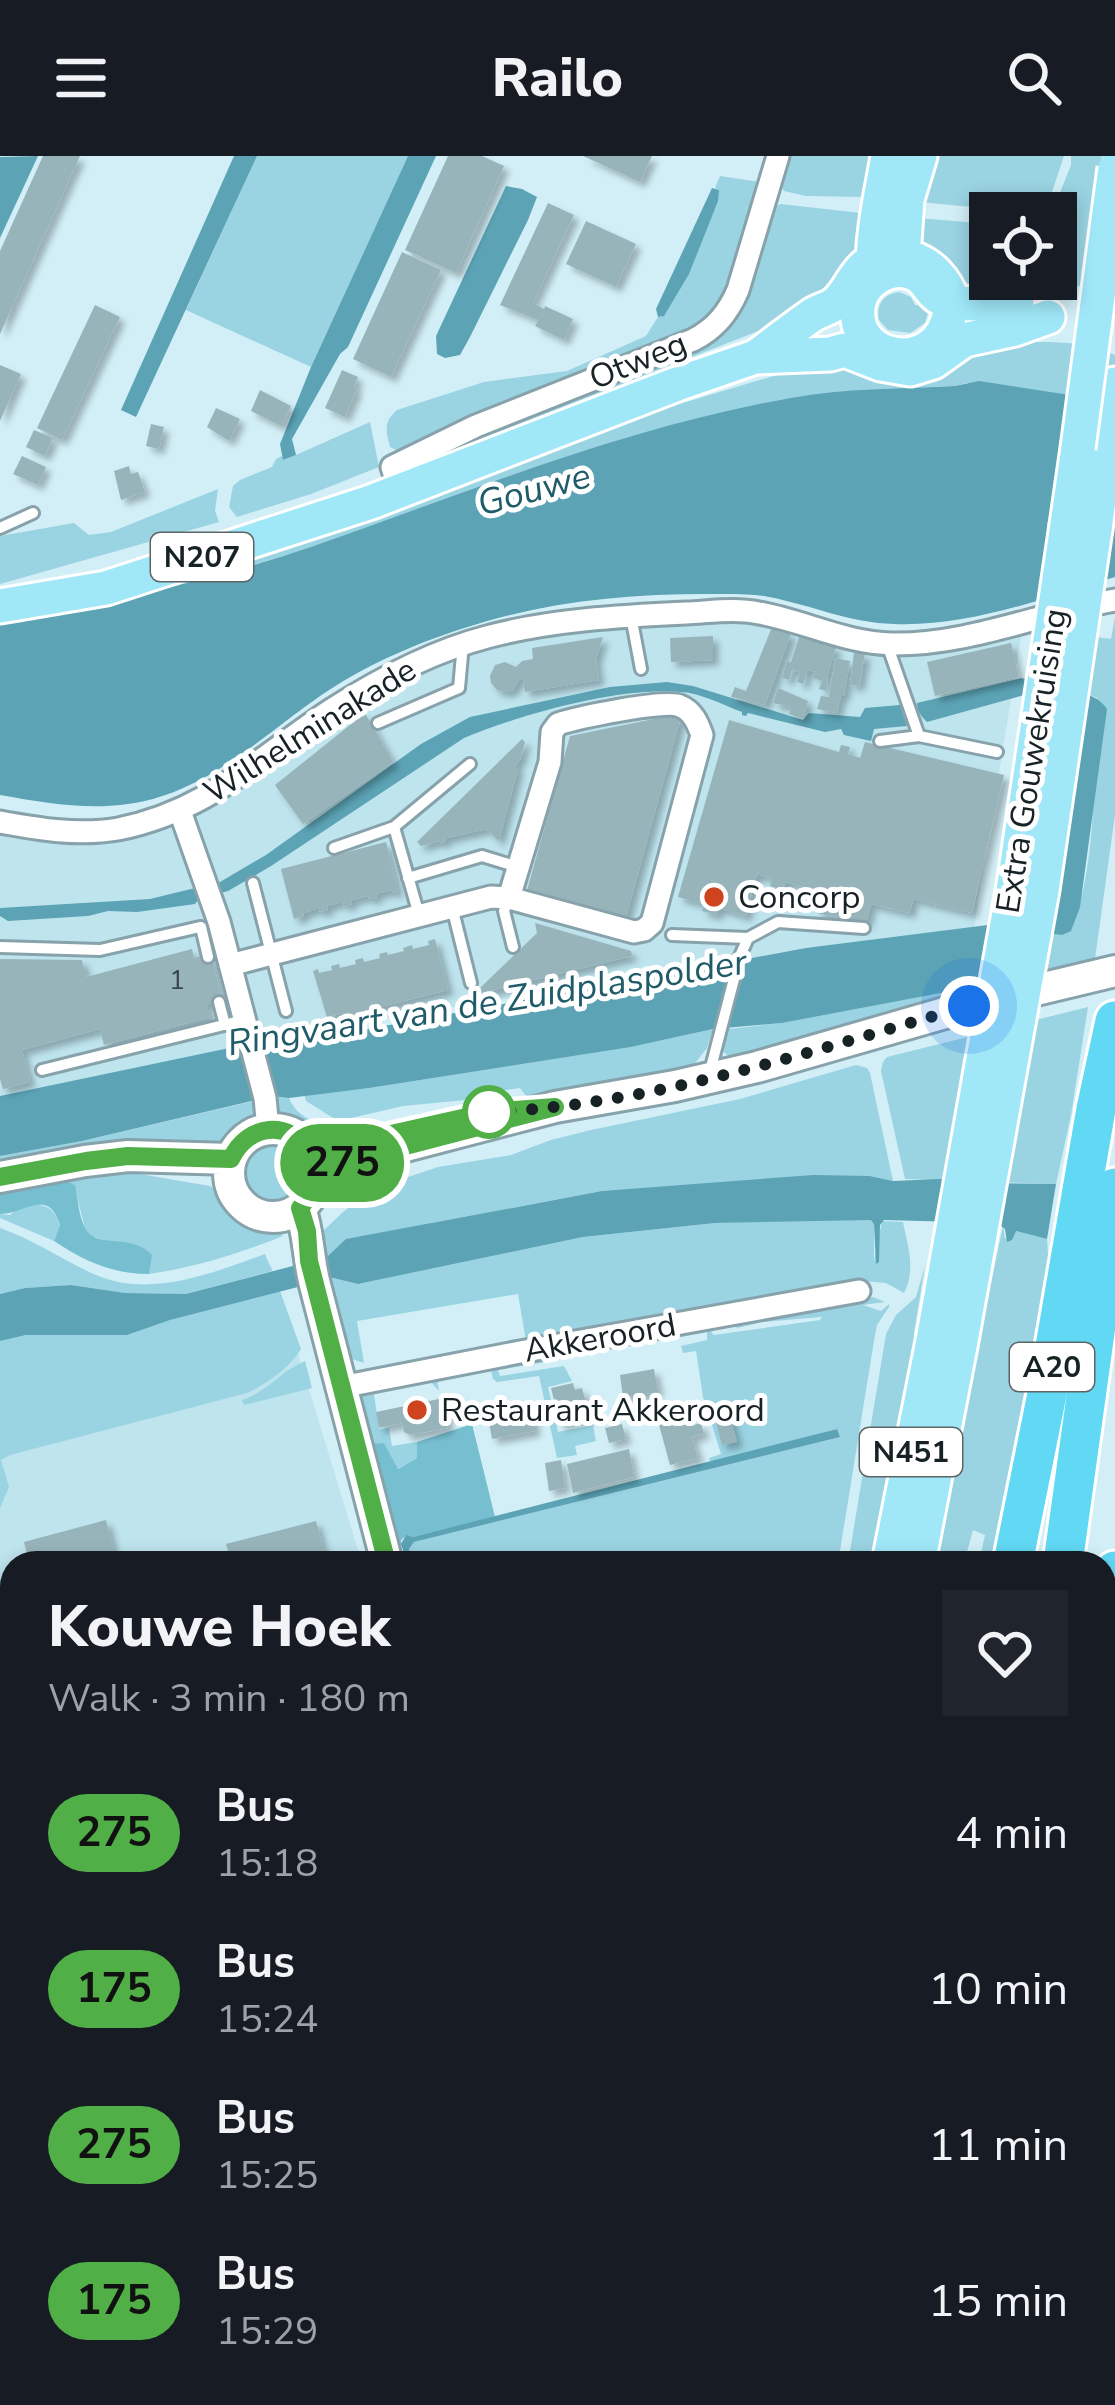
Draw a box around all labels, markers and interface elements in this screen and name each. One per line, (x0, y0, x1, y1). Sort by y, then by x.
text: Railo (492, 41, 623, 115)
icon: menu (48, 45, 114, 111)
icon: search (1001, 45, 1067, 111)
map controls (969, 192, 1077, 300)
button: locate (969, 192, 1077, 300)
street label: Otweg (583, 321, 693, 401)
water label: Gouwe (472, 451, 596, 529)
road number: N207 (151, 533, 253, 581)
street label: Extra Gouwekruising (986, 606, 1078, 916)
street label: Wilhelminakade (195, 648, 425, 814)
place label: Concorp (738, 875, 861, 920)
marker: Concorp (701, 884, 727, 910)
water label: Ringvaart van de Zuidplaspolder (224, 938, 751, 1068)
house number: 1 (169, 962, 185, 999)
your location (939, 976, 999, 1036)
unlabelled marker (464, 1087, 514, 1137)
line badge: 275 (273, 1124, 411, 1202)
text: 275 (304, 1134, 380, 1191)
street label: Akkeroord (521, 1303, 679, 1373)
road number: A20 (1010, 1343, 1094, 1391)
place label: Restaurant Akkeroord (441, 1388, 765, 1433)
marker: Restaurant Akkeroord (404, 1397, 430, 1423)
road number: N451 (860, 1428, 962, 1476)
text: Kouwe Hoek (48, 1588, 390, 1666)
button: heart (942, 1590, 1068, 1716)
text: Walk · 3 min · 180 m (48, 1672, 410, 1725)
text: Bus (216, 1776, 295, 1837)
text: 4 min (955, 1803, 1068, 1864)
text: 275 (76, 1804, 152, 1861)
text: 15:18 (216, 1837, 319, 1890)
text: Bus (216, 1932, 295, 1993)
text: 10 min (928, 1959, 1068, 2020)
text: 175 (76, 1960, 152, 2017)
text: 15:24 (216, 1993, 319, 2046)
text: Bus (216, 2088, 295, 2149)
text: 11 min (928, 2115, 1068, 2176)
text: 275 (76, 2116, 152, 2173)
text: 15:25 (216, 2149, 319, 2202)
text: Bus (216, 2244, 295, 2305)
text: 15 min (928, 2271, 1068, 2332)
text: 175 (76, 2272, 152, 2329)
text: 15:29 (216, 2305, 319, 2358)

